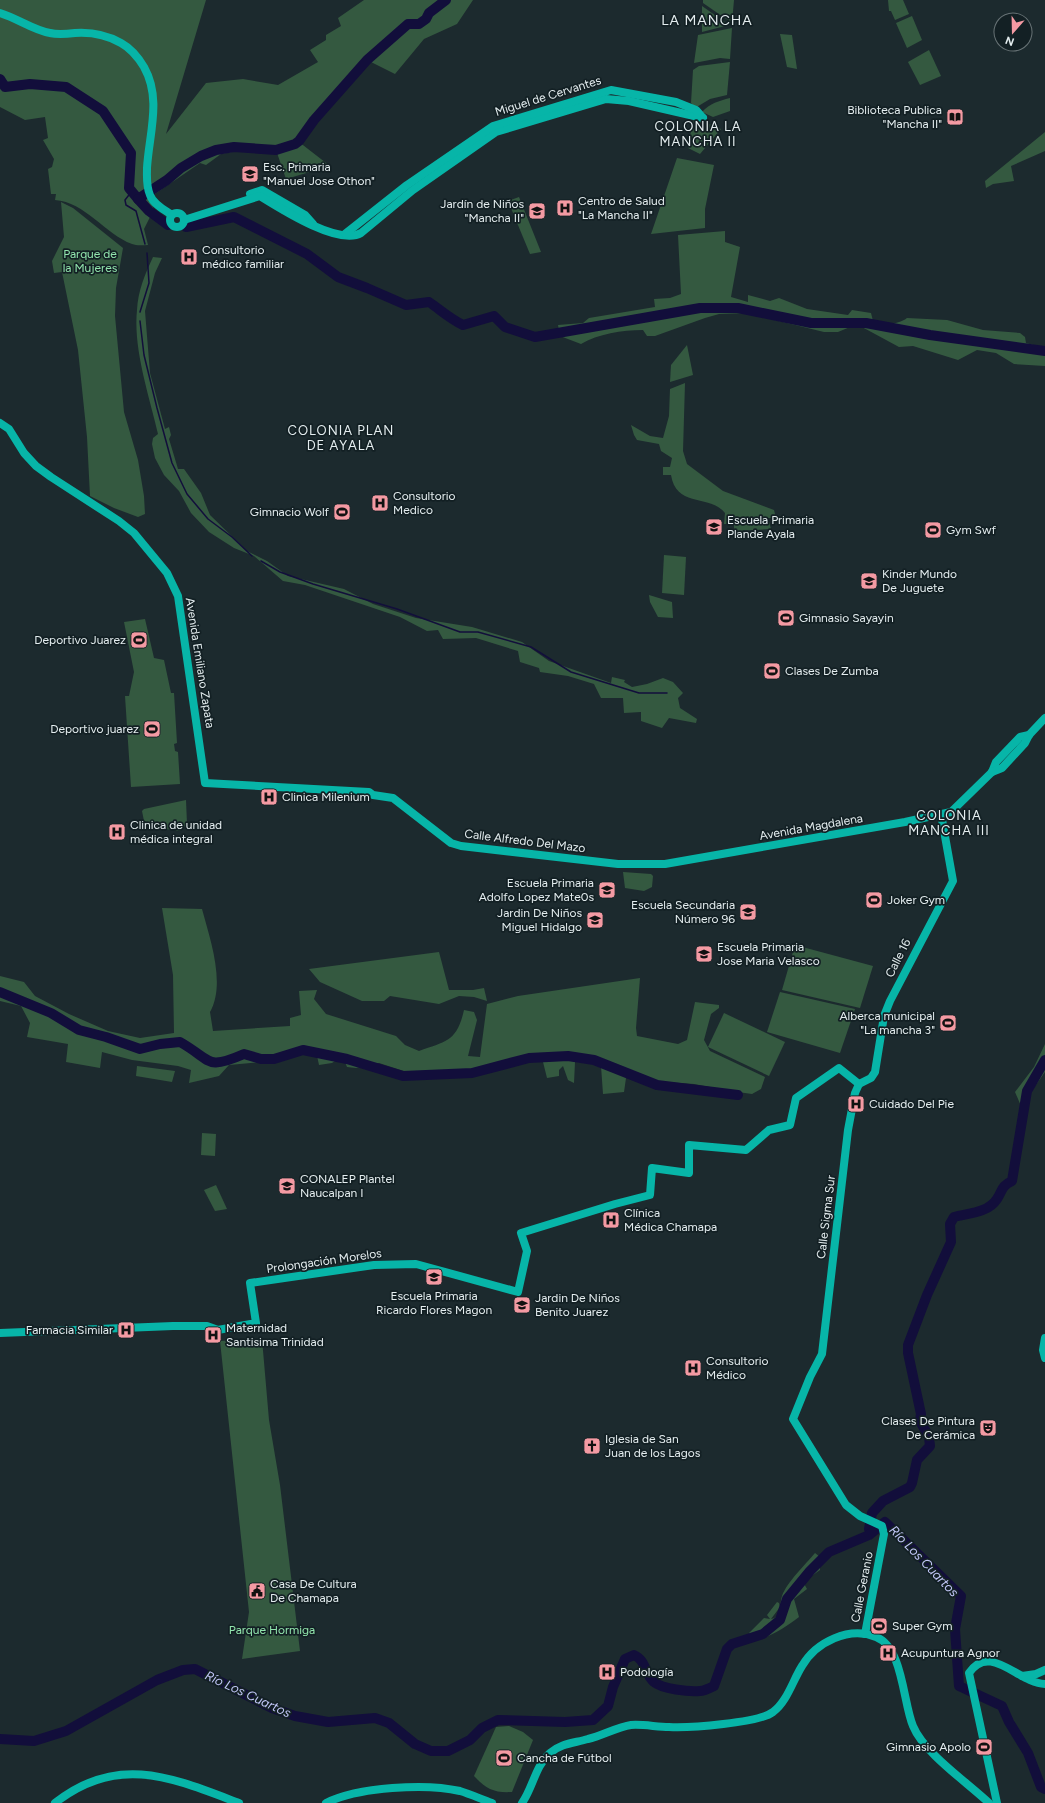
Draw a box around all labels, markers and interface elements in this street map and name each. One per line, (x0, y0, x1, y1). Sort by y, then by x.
district label: LA MANCHA (661, 12, 753, 29)
north arrow (993, 12, 1033, 52)
text: N (1004, 33, 1016, 48)
street label: Miguel de Cervantes (493, 73, 603, 119)
place label: Biblioteca Publica "Mancha II" (847, 103, 942, 131)
library icon: Biblioteca Publica "Mancha II" (945, 107, 965, 127)
district label: COLONIA LA MANCHA II (654, 119, 742, 149)
place label: Esc. Primaria "Manuel Jose Othon" (263, 160, 375, 188)
school or university icon: Esc. Primaria "Manuel Jose Othon" (240, 164, 260, 184)
place label: Centro de Salud "La Mancha II" (578, 194, 665, 222)
place label: Jardín de Niños "Mancha II" (440, 197, 524, 225)
hospital icon: Centro de Salud "La Mancha II" (555, 198, 575, 218)
school or university icon: Jardín de Niños "Mancha II" (527, 201, 547, 221)
place label: Consultorio médico familiar (202, 243, 284, 271)
park label: Parque de la Mujeres (63, 247, 118, 275)
hospital icon: Consultorio médico familiar (179, 247, 199, 267)
district label: COLONIA PLAN DE AYALA (288, 423, 394, 453)
place label: Consultorio Medico (393, 489, 456, 517)
hospital icon: Consultorio Medico (370, 493, 390, 513)
sports icon: Gimnacio Wolf (332, 502, 352, 522)
place label: Gimnacio Wolf (250, 505, 330, 519)
place label: Escuela Primaria Plande Ayala (727, 513, 814, 541)
school or university icon: Escuela Primaria Plande Ayala (704, 517, 724, 537)
sports icon: Gym Swf (923, 520, 943, 540)
place label: Gym Swf (946, 523, 996, 537)
place label: Kinder Mundo De Juguete (882, 567, 957, 595)
school or university icon: Kinder Mundo De Juguete (859, 571, 879, 591)
street label: Avenida Emiliano Zapata (183, 597, 217, 729)
sports icon: Gimnasio Sayayin (776, 608, 796, 628)
place label: Gimnasio Sayayin (799, 611, 894, 625)
sports icon: Deportivo Juarez (129, 630, 149, 650)
place label: Deportivo Juarez (34, 633, 126, 647)
sports icon: Clases De Zumba (762, 661, 782, 681)
place label: Clases De Zumba (785, 664, 879, 678)
sports icon: Deportivo juarez (142, 719, 162, 739)
place label: Deportivo juarez (50, 722, 139, 736)
hospital icon: Clinica Milenium (259, 787, 279, 807)
place label: Clinica Milenium (282, 790, 370, 804)
district label: COLONIA MANCHA III (908, 808, 990, 838)
street label: Avenida Magdalena (758, 811, 864, 843)
place label: Clinica de unidad médica integral (130, 818, 222, 846)
hospital icon: Clinica de unidad médica integral (107, 822, 127, 842)
street label: Calle Alfredo Del Mazo (464, 827, 586, 855)
place label: Escuela Primaria Adolfo Lopez Mate0s (479, 876, 594, 904)
school or university icon: Escuela Primaria Adolfo Lopez Mate0s (597, 880, 617, 900)
sports icon: Joker Gym (864, 890, 884, 910)
place label: Joker Gym (887, 893, 945, 907)
place label: Escuela Secundaria Número 96 (631, 898, 735, 926)
school or university icon: Escuela Secundaria Número 96 (738, 902, 758, 922)
place label: Jardin De Niños Miguel Hidalgo (497, 906, 582, 934)
school or university icon: Jardin De Niños Miguel Hidalgo (585, 910, 605, 930)
street label: Calle 16 (882, 936, 914, 980)
place label: Escuela Primaria Jose Maria Velasco (717, 940, 820, 968)
school or university icon: Escuela Primaria Jose Maria Velasco (694, 944, 714, 964)
place label: Alberca municipal "La mancha 3" (840, 1009, 935, 1037)
sports icon: Alberca municipal "La mancha 3" (938, 1013, 958, 1033)
hospital icon: Cuidado Del Pie (846, 1094, 866, 1114)
place label: Cuidado Del Pie (869, 1097, 954, 1111)
place label: CONALEP Plantel Naucalpan I (300, 1172, 395, 1200)
street label: Calle Sigma Sur (814, 1174, 838, 1260)
school or university icon: CONALEP Plantel Naucalpan I (277, 1176, 297, 1196)
place label: Clínica Médica Chamapa (624, 1206, 717, 1234)
hospital icon: Clínica Médica Chamapa (601, 1210, 621, 1230)
street label: Prolongación Morelos (265, 1246, 383, 1276)
school or university icon: Escuela Primaria Ricardo Flores Magon (424, 1267, 444, 1287)
place label: Escuela Primaria Ricardo Flores Magon (376, 1289, 492, 1317)
place label: Jardin De Niños Benito Juarez (535, 1291, 620, 1319)
school or university icon: Jardin De Niños Benito Juarez (512, 1295, 532, 1315)
hospital icon: Farmacia Similar (116, 1320, 136, 1340)
place label: Maternidad Santisima Trinidad (226, 1321, 324, 1349)
place label: Farmacia Similar (26, 1323, 113, 1337)
hospital icon: Maternidad Santisima Trinidad (203, 1325, 223, 1345)
place label: Consultorio Médico (706, 1354, 769, 1382)
hospital icon: Consultorio Médico (683, 1358, 703, 1378)
place label: Clases De Pintura De Cerámica (881, 1414, 975, 1442)
theatre icon: Clases De Pintura De Cerámica (978, 1418, 998, 1438)
place label: Iglesia de San Juan de los Lagos (605, 1432, 701, 1460)
church icon: Iglesia de San Juan de los Lagos (582, 1436, 602, 1456)
water label: Río Los Cuartos (886, 1522, 962, 1600)
street label: Calle Geranio (848, 1550, 876, 1624)
place label: Casa De Cultura De Chamapa (270, 1577, 357, 1605)
public building icon: Casa De Cultura De Chamapa (247, 1581, 267, 1601)
sports icon: Super Gym (869, 1616, 889, 1636)
place label: Super Gym (892, 1619, 952, 1633)
park label: Parque Hormiga (229, 1623, 315, 1637)
hospital icon: Acupuntura Agnor (878, 1643, 898, 1663)
place label: Acupuntura Agnor (901, 1646, 1000, 1660)
hospital icon: Podología (597, 1662, 617, 1682)
place label: Podología (620, 1665, 673, 1679)
water label: Río Los Cuartos (203, 1668, 293, 1720)
sports icon: Gimnasio Apolo (974, 1737, 994, 1757)
place label: Gimnasio Apolo (886, 1740, 971, 1754)
sports icon: Cancha de Fútbol (494, 1748, 514, 1768)
place label: Cancha de Fútbol (517, 1751, 612, 1765)

